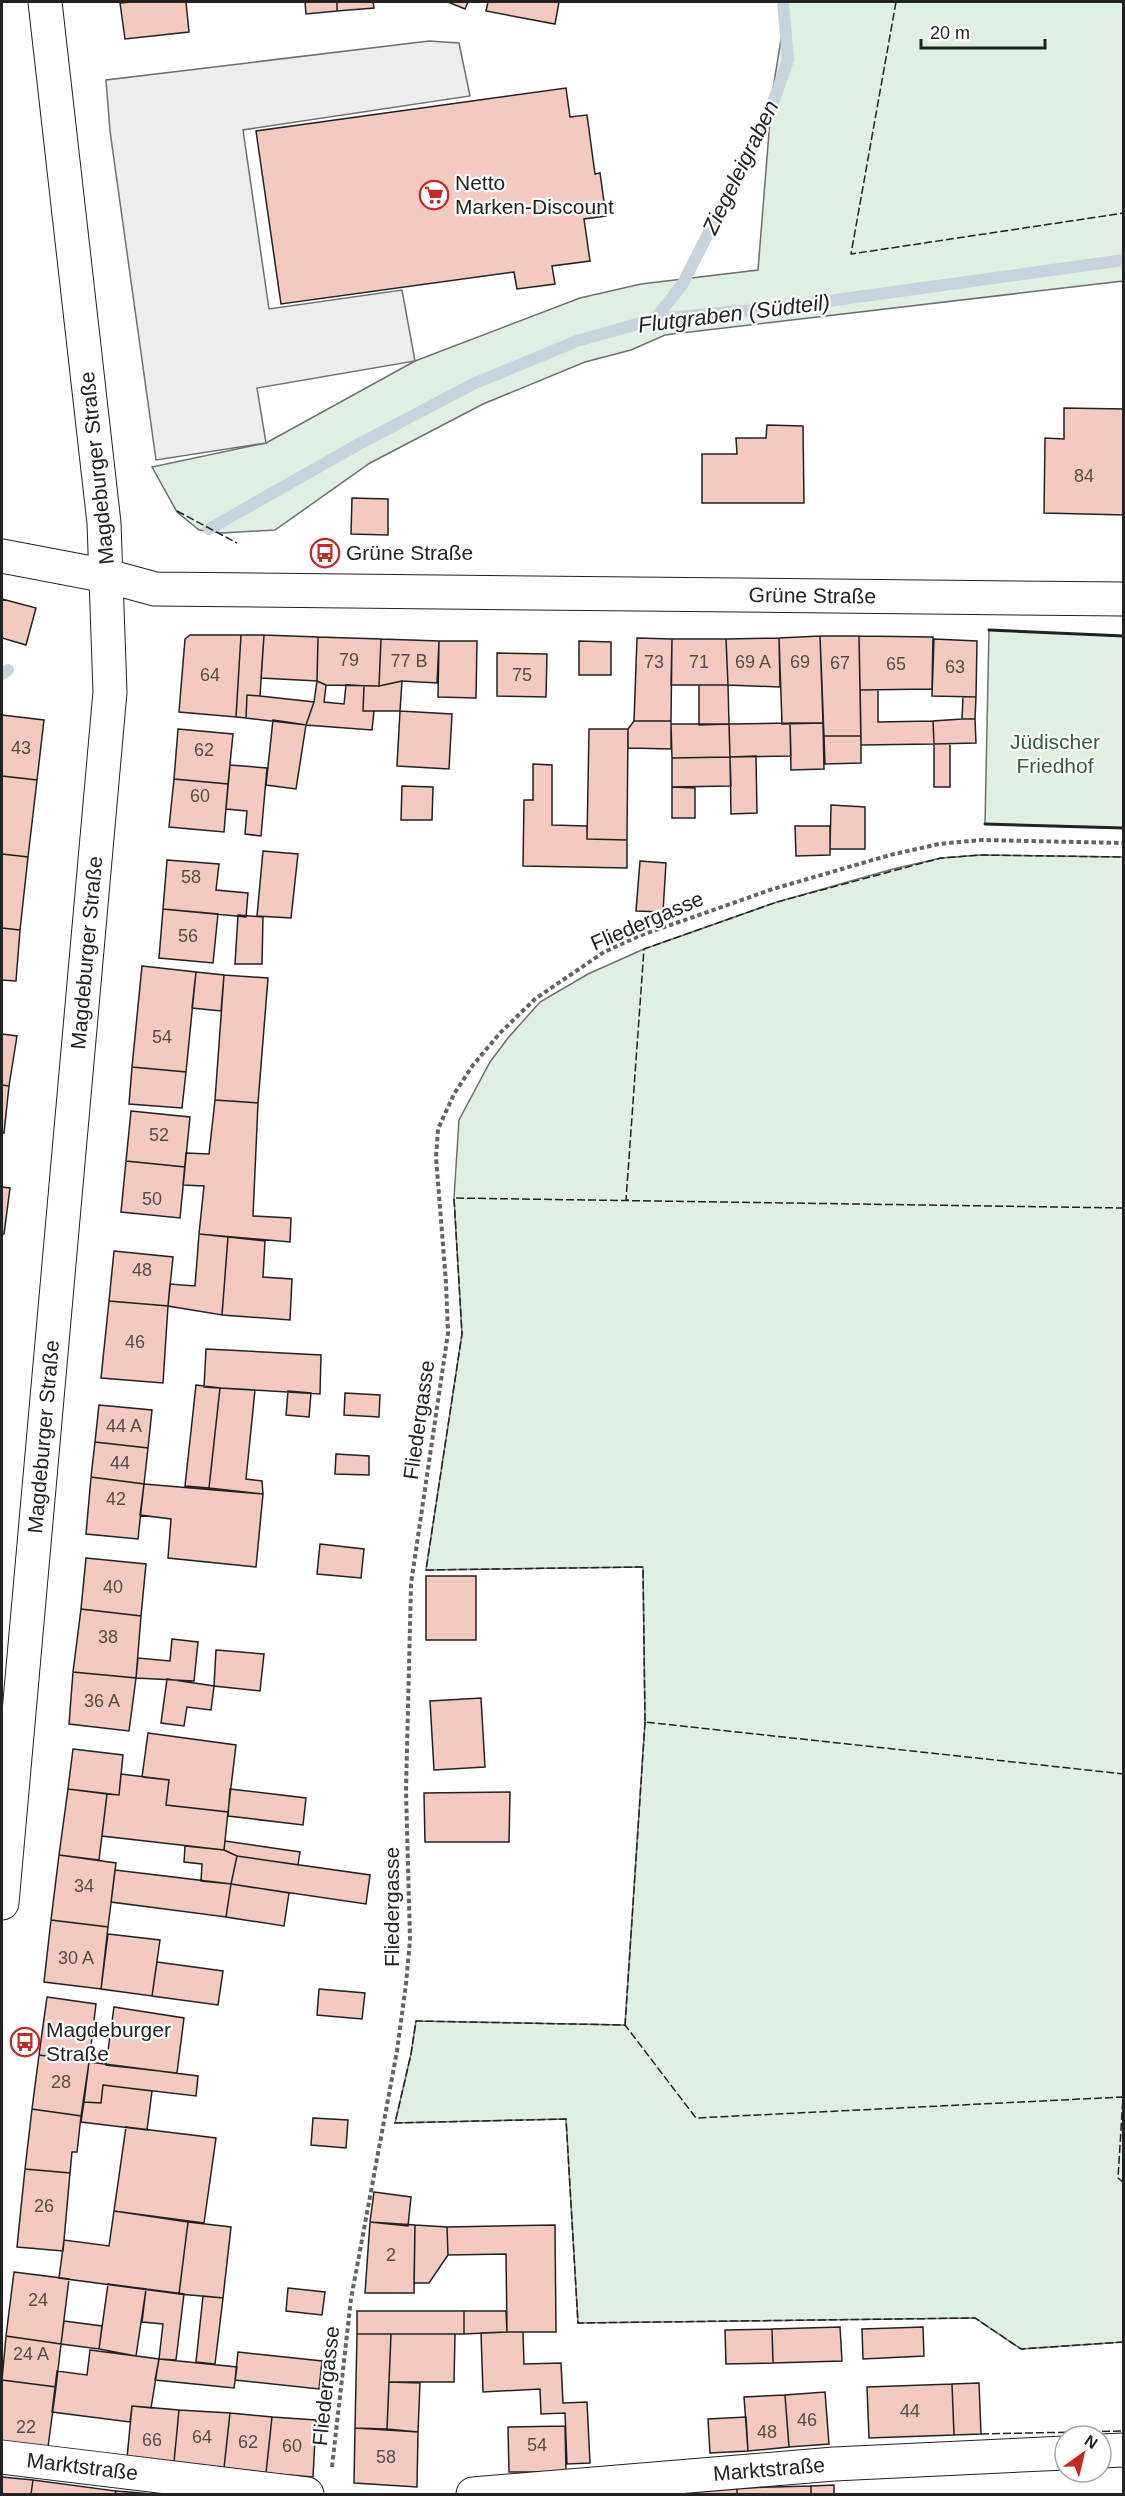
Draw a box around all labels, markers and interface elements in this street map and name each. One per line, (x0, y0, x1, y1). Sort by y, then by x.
scale bar (921, 12, 1046, 50)
text: 20 m (930, 23, 970, 43)
water label: Ziegeleigraben (697, 96, 784, 239)
place label: Netto Marken-Discount (455, 171, 614, 218)
supermarket icon: Netto Marken-Discount (418, 179, 450, 211)
water label: Flutgraben (Südteil) (637, 289, 831, 338)
street label: Magdeburger Straße (75, 370, 118, 566)
house number: 84 (1074, 466, 1094, 486)
bus stop icon: Grüne Straße (309, 537, 341, 569)
place label: Grüne Straße (346, 541, 473, 564)
street label: Grüne Straße (749, 583, 876, 607)
house number: 79 (339, 650, 359, 670)
house number: 77 B (390, 651, 428, 671)
house number: 73 (644, 652, 664, 672)
house number: 71 (689, 652, 709, 672)
house number: 69 A (735, 652, 771, 672)
house number: 69 (790, 652, 810, 672)
house number: 67 (830, 653, 850, 673)
house number: 65 (886, 654, 906, 674)
house number: 63 (945, 657, 965, 677)
house number: 64 (200, 665, 220, 685)
house number: 75 (512, 665, 532, 685)
park label: Jüdischer Friedhof (1010, 730, 1100, 777)
house number: 43 (11, 738, 31, 758)
house number: 62 (194, 740, 214, 760)
house number: 60 (190, 786, 210, 806)
street label: Magdeburger Straße (66, 855, 106, 1050)
house number: 58 (181, 867, 201, 887)
street label: Fliedergasse (587, 886, 707, 955)
house number: 56 (178, 926, 198, 946)
house number: 54 (152, 1027, 172, 1047)
house number: 52 (149, 1125, 169, 1145)
house number: 50 (142, 1189, 162, 1209)
house number: 48 (132, 1260, 152, 1280)
house number: 46 (125, 1332, 145, 1352)
street label: Magdeburger Straße (23, 1339, 63, 1534)
street label: Fliedergasse (399, 1359, 438, 1481)
house number: 44 A (106, 1416, 142, 1436)
house number: 44 (110, 1453, 130, 1473)
house number: 42 (106, 1489, 126, 1509)
house number: 40 (103, 1577, 123, 1597)
house number: 38 (98, 1627, 118, 1647)
house number: 36 A (84, 1691, 120, 1711)
street label: Fliedergasse (380, 1847, 403, 1967)
house number: 34 (74, 1876, 94, 1896)
house number: 30 A (58, 1948, 94, 1968)
place label: Magdeburger Straße (46, 2018, 171, 2065)
bus stop icon: Magdeburger Straße (9, 2026, 41, 2058)
house number: 28 (51, 2072, 71, 2092)
house number: 26 (34, 2196, 54, 2216)
house number: 2 (386, 2245, 396, 2265)
house number: 24 (28, 2290, 48, 2310)
street label: Fliedergasse (308, 2325, 343, 2447)
house number: 24 A (13, 2344, 49, 2364)
house number: 44 (900, 2401, 920, 2421)
house number: 46 (797, 2410, 817, 2430)
house number: 22 (16, 2417, 36, 2437)
house number: 48 (757, 2422, 777, 2442)
north arrow (1053, 2424, 1113, 2484)
house number: 64 (192, 2427, 212, 2447)
house number: 66 (142, 2430, 162, 2450)
house number: 62 (238, 2432, 258, 2452)
text: N (1082, 2432, 1101, 2452)
house number: 54 (527, 2435, 547, 2455)
house number: 60 (282, 2436, 302, 2456)
house number: 58 (376, 2447, 396, 2467)
street label: Marktstraße (25, 2448, 139, 2484)
street label: Marktstraße (712, 2453, 826, 2485)

